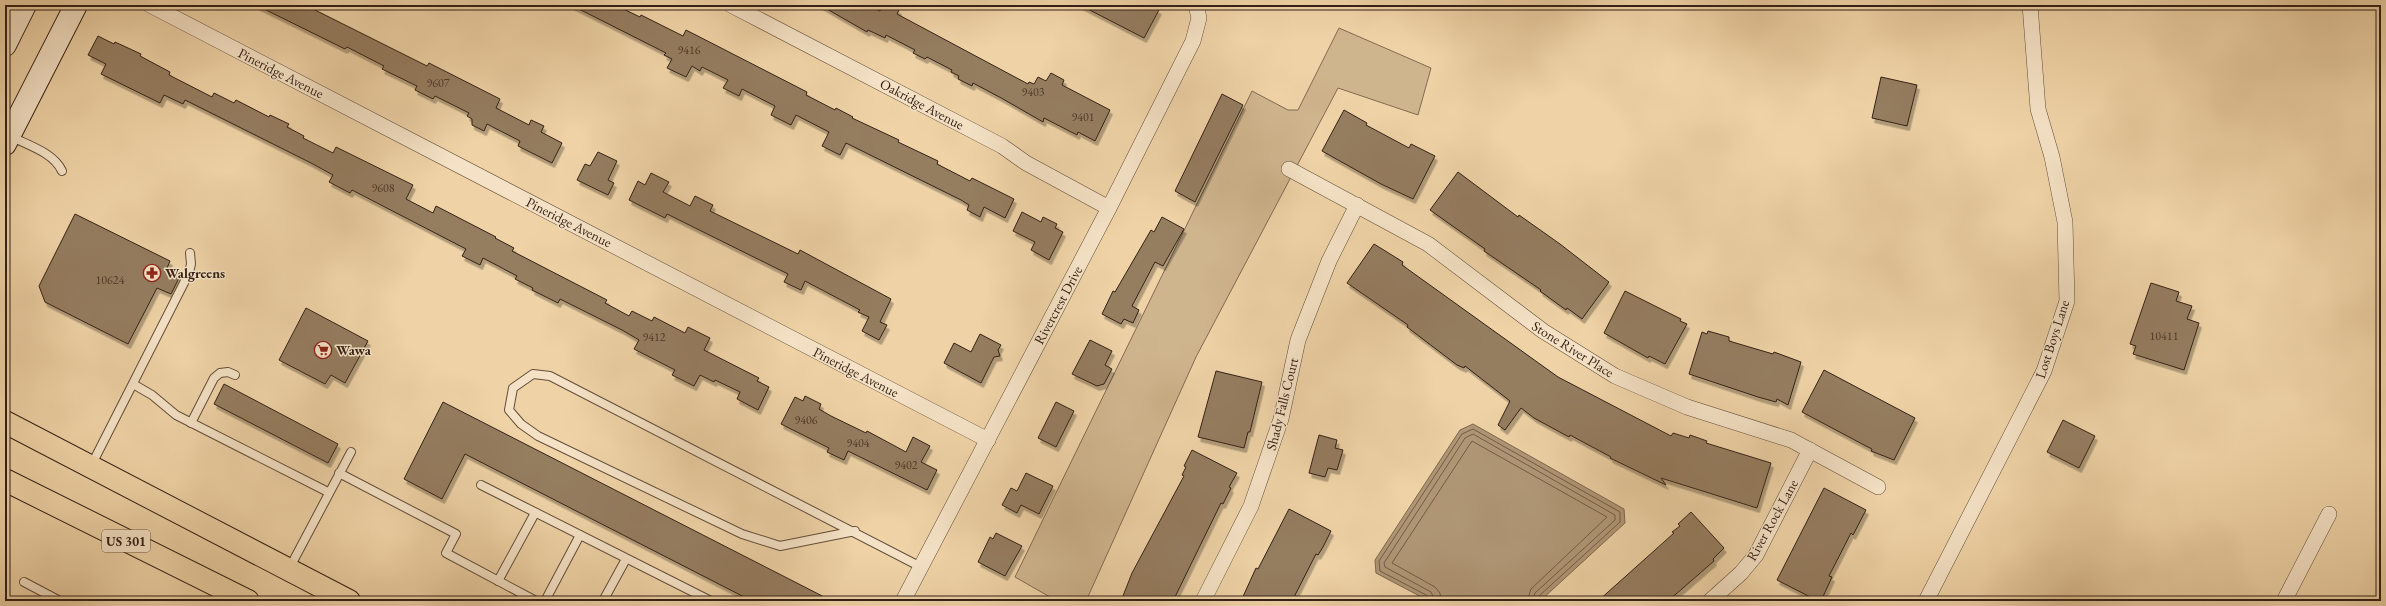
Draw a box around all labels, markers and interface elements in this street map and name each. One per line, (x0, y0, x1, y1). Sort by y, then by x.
house number: 9416 (677, 42, 701, 58)
street label: Pineridge Avenue (235, 44, 327, 103)
street label: Oakridge Avenue (877, 74, 968, 134)
house number: 9607 (426, 75, 450, 91)
house number: 9403 (1021, 84, 1045, 100)
house number: 9401 (1071, 109, 1095, 125)
house number: 9608 (371, 180, 395, 196)
street label: Pineridge Avenue (523, 193, 615, 252)
street label: Rivercrest Drive (1030, 262, 1087, 347)
pharmacy icon: Walgreens (142, 263, 162, 283)
place label: Walgreens (165, 264, 225, 282)
house number: 10624 (96, 272, 125, 288)
street label: Lost Boys Lane (2031, 297, 2073, 381)
street label: Stone River Place (1529, 317, 1618, 382)
house number: 10411 (2150, 328, 2179, 344)
house number: 9412 (642, 329, 666, 345)
supermarket icon: Wawa (313, 340, 333, 360)
place label: Wawa (336, 341, 372, 359)
street label: Pineridge Avenue (810, 343, 902, 402)
street label: Shady Falls Court (1262, 355, 1302, 452)
house number: 9406 (794, 412, 818, 428)
house number: 9404 (846, 435, 870, 451)
house number: 9402 (894, 457, 918, 473)
street label: River Rock Lane (1742, 475, 1802, 564)
road number: US 301 (102, 530, 150, 552)

